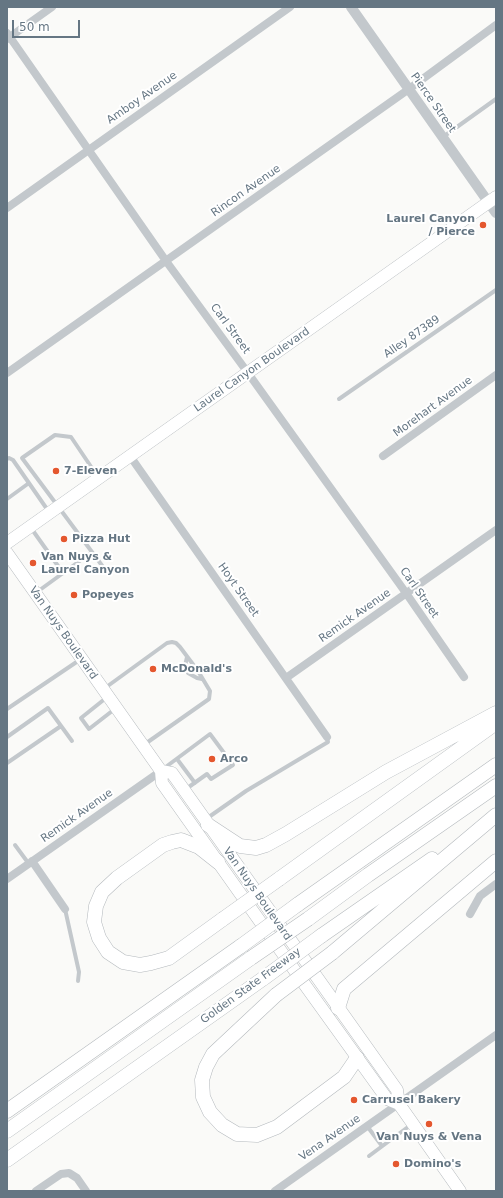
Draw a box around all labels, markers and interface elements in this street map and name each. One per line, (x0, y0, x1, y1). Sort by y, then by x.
scale bar (14, 12, 82, 38)
text: 50 m (19, 20, 50, 34)
street label: Amboy Avenue (104, 69, 180, 127)
street label: Pierce Street (407, 70, 459, 136)
street label: Rincon Avenue (209, 162, 283, 220)
place label: Laurel Canyon / Pierce (386, 212, 475, 238)
marker: Laurel Canyon / Pierce (478, 220, 488, 230)
street label: Carl Street (207, 301, 253, 357)
street label: Alley 87389 (381, 313, 443, 361)
street label: Laurel Canyon Boulevard (192, 325, 312, 415)
street label: Morehart Avenue (391, 374, 475, 440)
place label: 7-Eleven (64, 464, 117, 478)
marker: 7-Eleven (51, 466, 61, 476)
place label: Pizza Hut (72, 532, 130, 546)
marker: Pizza Hut (59, 534, 69, 544)
place label: Van Nuys & Laurel Canyon (41, 550, 130, 576)
marker: Van Nuys & Laurel Canyon (28, 558, 38, 568)
street label: Hoyt Street (215, 561, 261, 619)
street label: Carl Street (397, 565, 441, 621)
street label: Van Nuys Boulevard (26, 584, 100, 682)
street label: Remick Avenue (317, 586, 393, 646)
place label: Popeyes (82, 588, 134, 602)
marker: Popeyes (69, 590, 79, 600)
place label: McDonald's (161, 662, 232, 676)
marker: McDonald's (148, 664, 158, 674)
place label: Arco (220, 752, 248, 766)
marker: Arco (207, 754, 217, 764)
street label: Remick Avenue (39, 786, 115, 846)
street label: Van Nuys Boulevard (220, 845, 294, 943)
street label: Golden State Freeway (198, 945, 304, 1027)
place label: Carrusel Bakery (362, 1093, 461, 1107)
marker: Carrusel Bakery (349, 1095, 359, 1105)
street label: Vena Avenue (297, 1112, 363, 1164)
marker: Van Nuys & Vena (424, 1119, 434, 1129)
place label: Van Nuys & Vena (376, 1130, 482, 1144)
place label: Domino's (404, 1157, 461, 1171)
marker: Domino's (391, 1159, 401, 1169)

